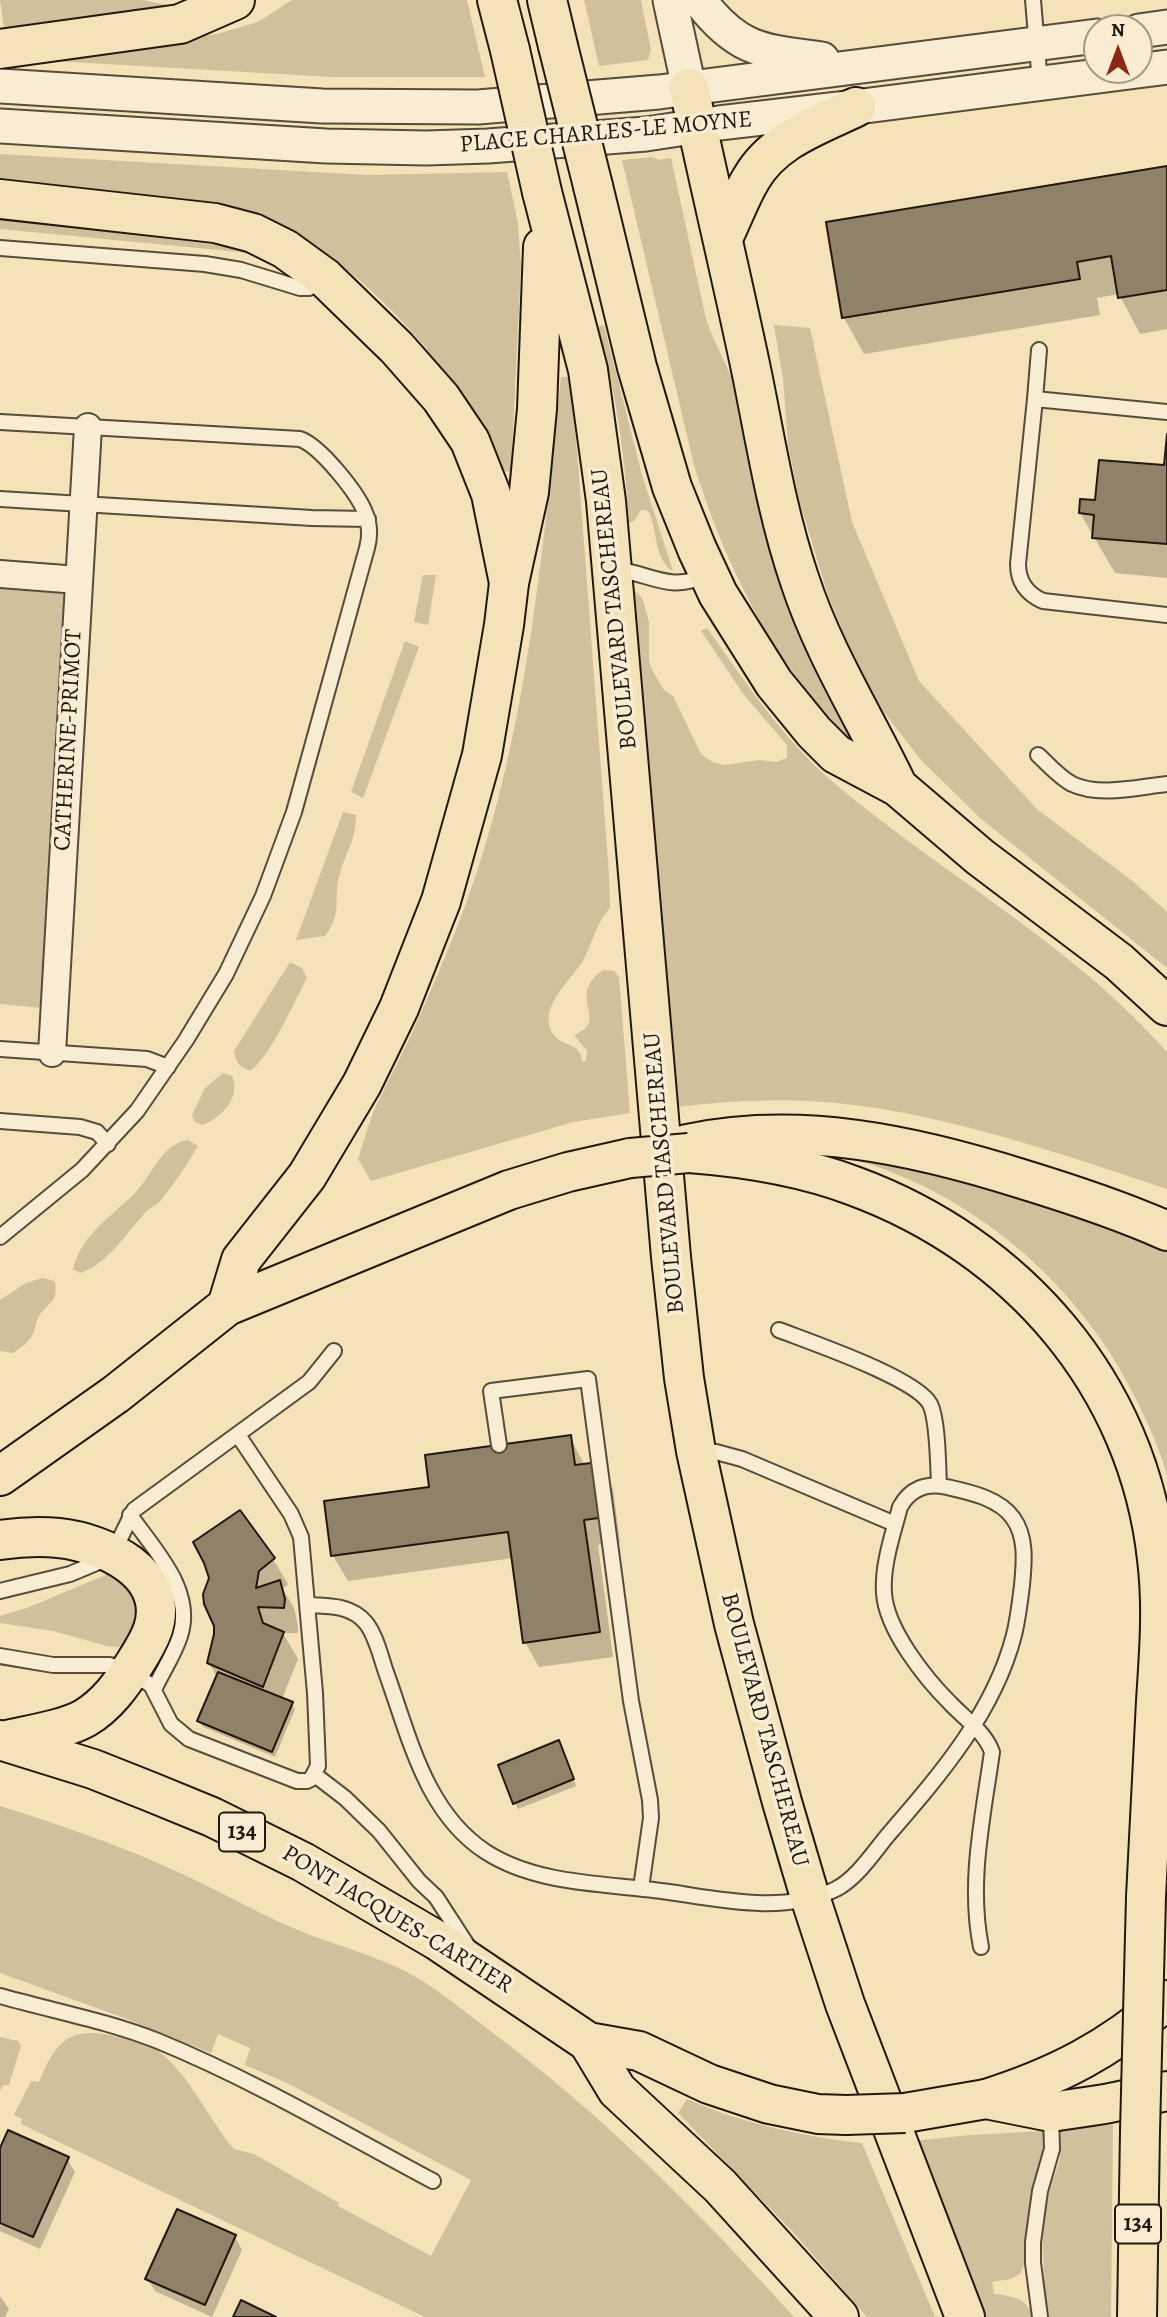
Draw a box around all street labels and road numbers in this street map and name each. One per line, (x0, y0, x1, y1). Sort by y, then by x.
street label: PLACE CHARLES-LE MOYNE (459, 106, 753, 160)
street label: BOULEVARD TASCHEREAU (586, 467, 644, 751)
street label: CATHERINE-PRIMOT (49, 628, 89, 852)
street label: BOULEVARD TASCHEREAU (638, 1031, 692, 1315)
street label: BOULEVARD TASCHEREAU (714, 1590, 814, 1870)
road number: 134 (219, 1812, 265, 1852)
street label: PONT JACQUES-CARTIER (276, 1840, 518, 2000)
road number: 134 (1115, 2204, 1161, 2244)

